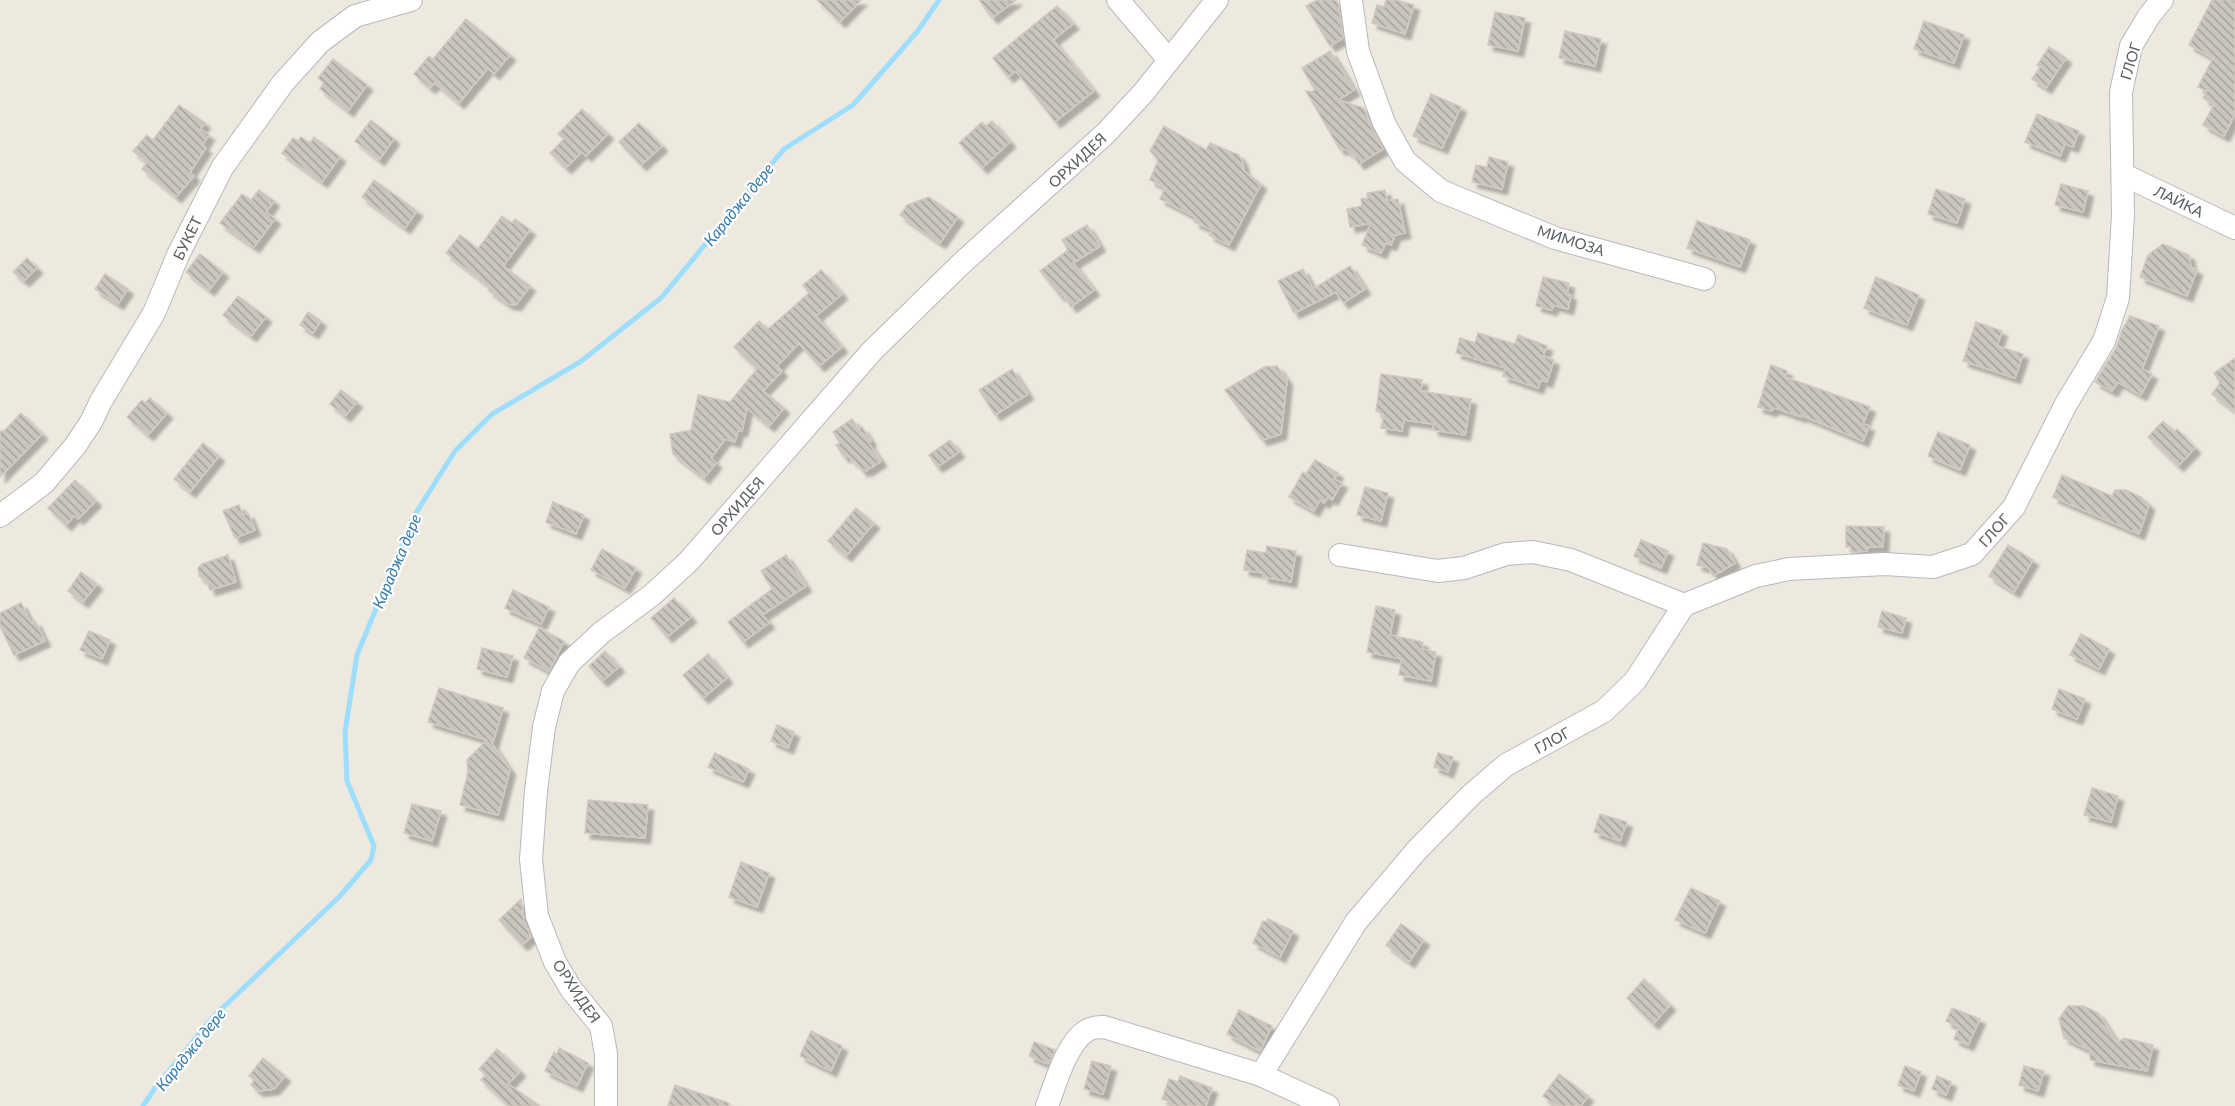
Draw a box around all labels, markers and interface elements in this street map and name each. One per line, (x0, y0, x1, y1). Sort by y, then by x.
street label: ГЛОГ (2116, 40, 2144, 82)
street label: ОРХИДЕЯ (1044, 129, 1110, 191)
water label: Караджа дере (699, 159, 777, 249)
street label: ЛАЙКА (2150, 181, 2207, 221)
street label: БУКЕТ (169, 213, 205, 263)
street label: МИМОЗА (1535, 221, 1608, 260)
street label: ОРХИДЕЯ (706, 473, 768, 539)
street label: ГЛОГ (1975, 510, 2013, 550)
water label: Караджа дере (368, 511, 425, 611)
street label: ГЛОГ (1531, 723, 1573, 757)
street label: ОРХИДЕЯ (549, 956, 605, 1026)
water label: Караджа дере (151, 1004, 229, 1094)

